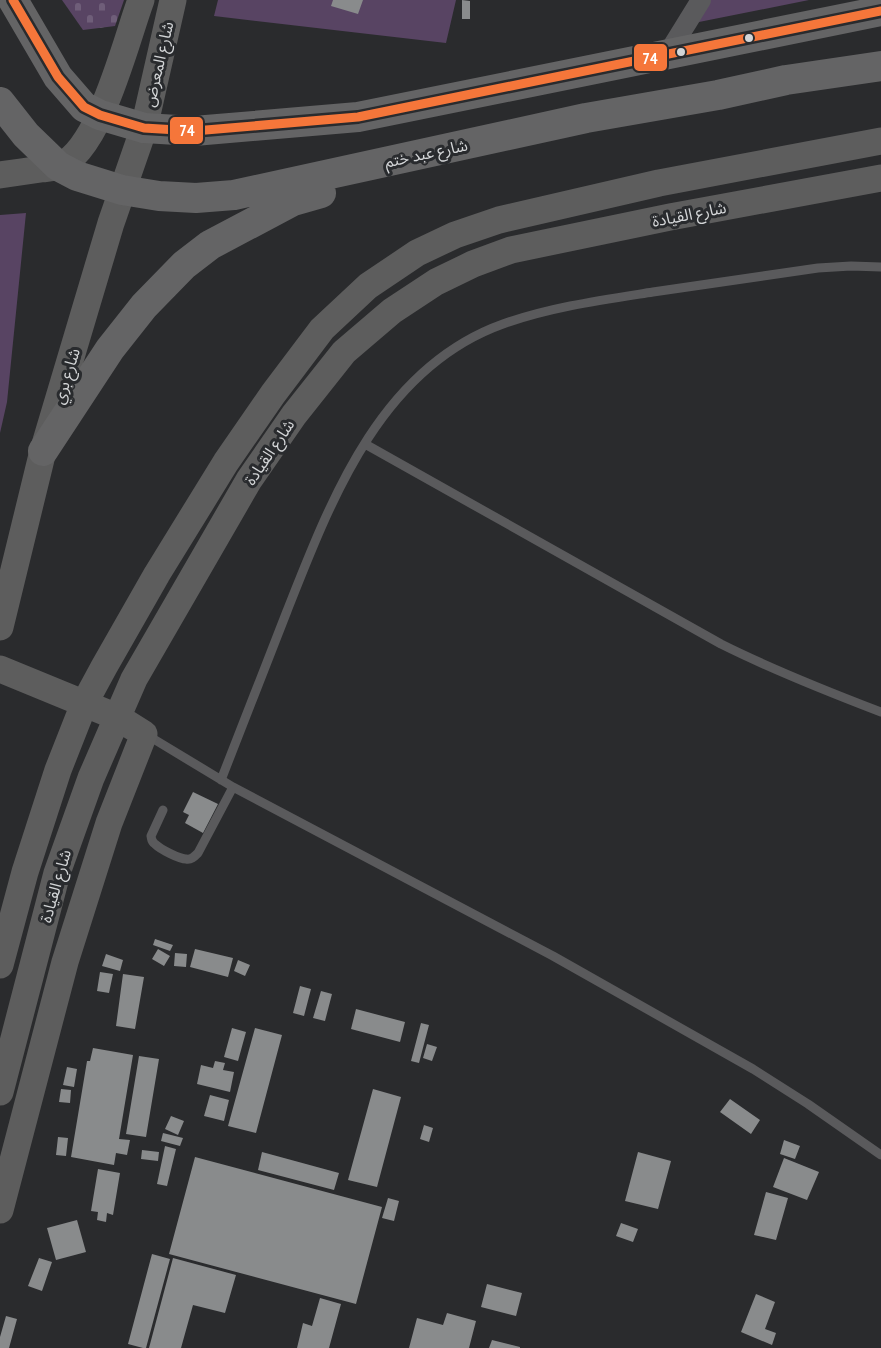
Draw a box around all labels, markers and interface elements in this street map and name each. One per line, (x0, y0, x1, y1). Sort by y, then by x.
street label: شارع المعرض (138, 19, 180, 109)
unlabelled marker (743, 32, 755, 44)
line badge: 74 (633, 43, 668, 72)
unlabelled marker (675, 46, 687, 58)
text: 74 (642, 48, 658, 68)
line badge: 74 (169, 116, 204, 145)
text: 74 (179, 120, 195, 140)
street label: شارع عبد ختم (383, 134, 470, 174)
street label: شارع القيادة (650, 197, 728, 234)
street label: شارع بري (48, 346, 87, 407)
street label: شارع القيادة (240, 415, 301, 490)
street label: شارع القيادة (35, 847, 78, 926)

